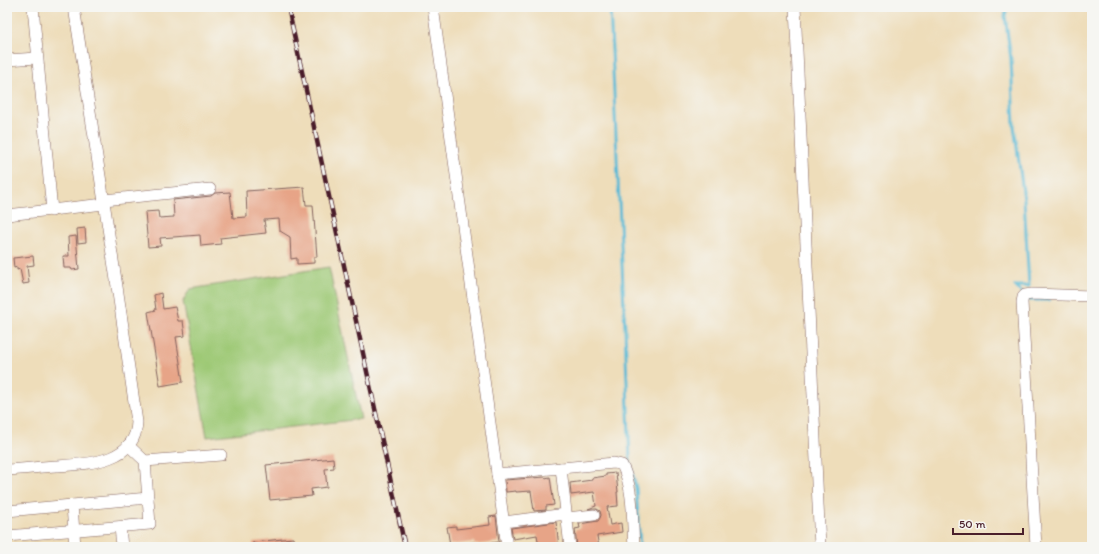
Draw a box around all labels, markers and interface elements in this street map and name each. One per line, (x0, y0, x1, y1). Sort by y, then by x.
scale bar (953, 510, 1023, 536)
text: 50 m (959, 517, 985, 531)

